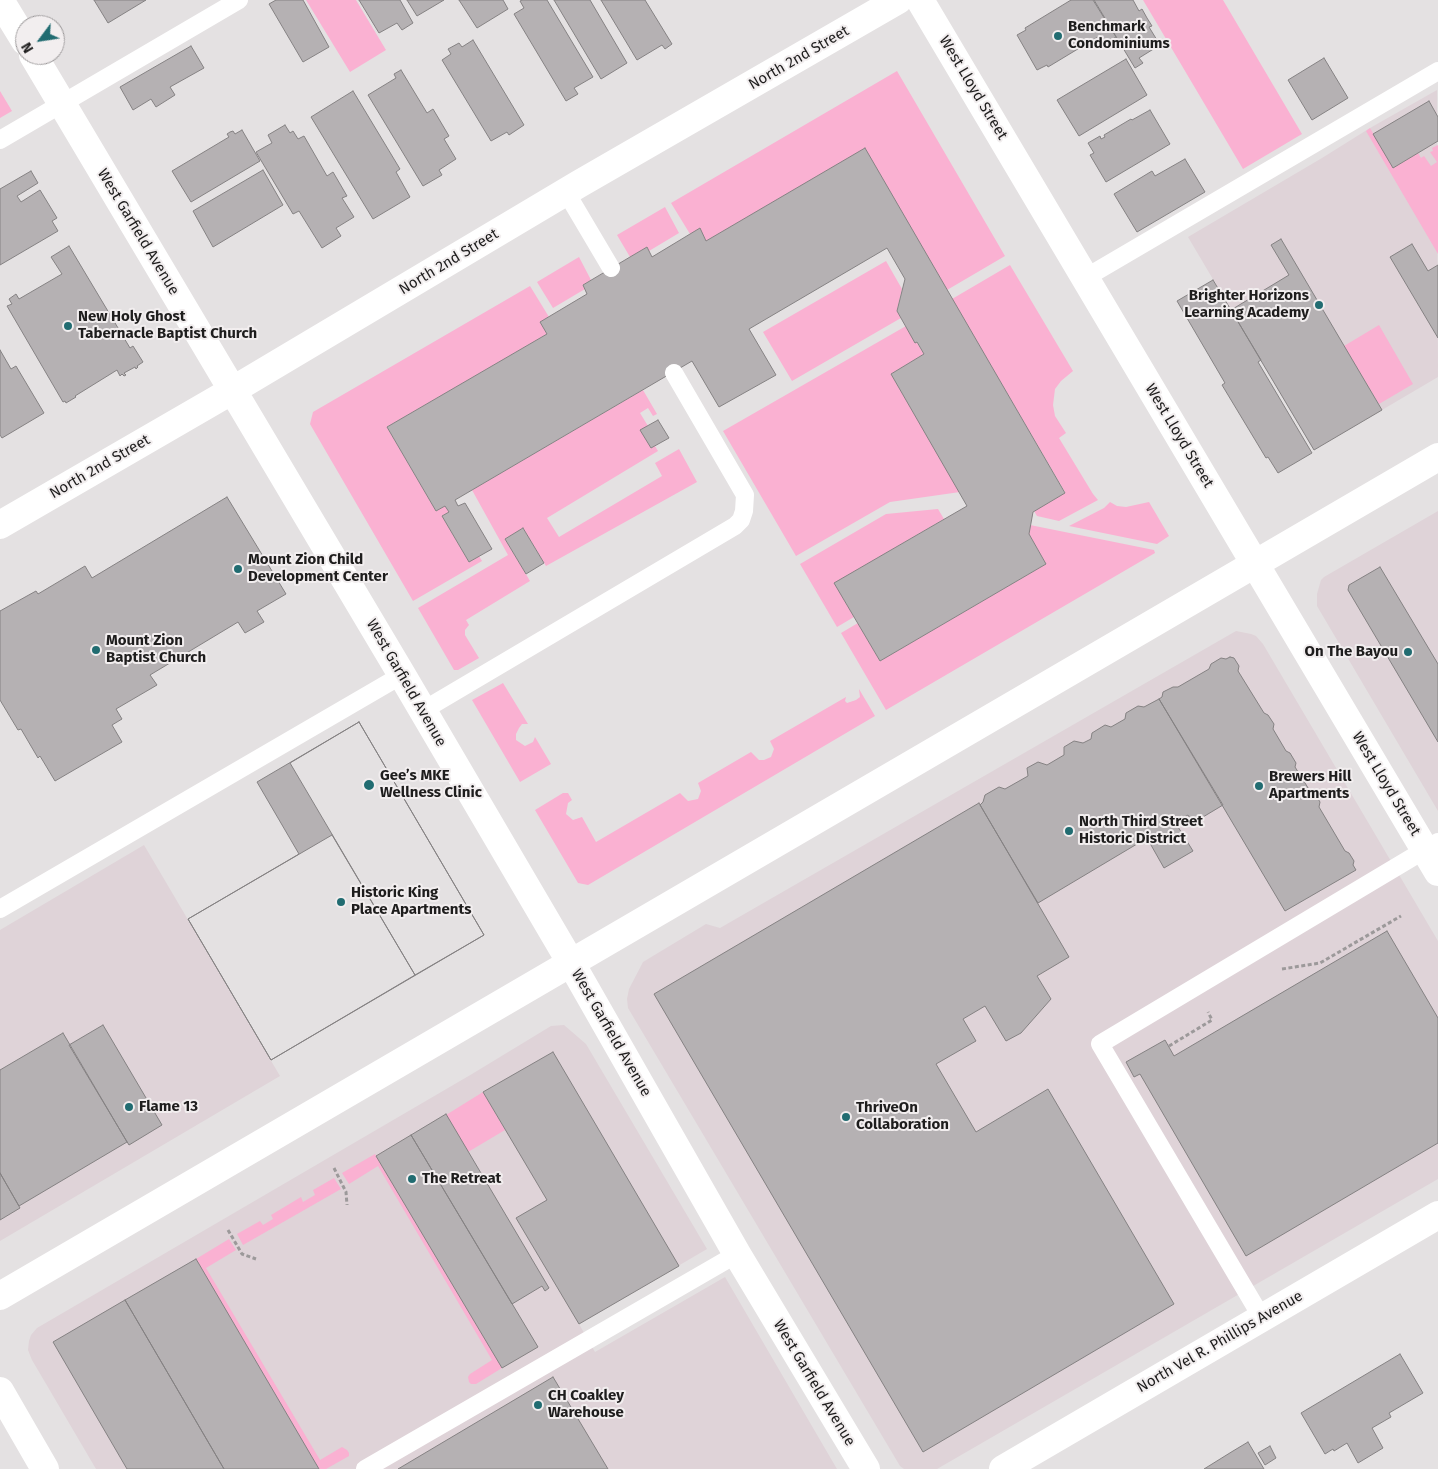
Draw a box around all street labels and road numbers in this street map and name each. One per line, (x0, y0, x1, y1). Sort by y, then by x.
street label: North 2nd Street (746, 22, 852, 94)
street label: West Lloyd Street (935, 33, 1011, 143)
street label: West Garfield Avenue (93, 166, 183, 298)
street label: North 2nd Street (396, 225, 502, 299)
street label: West Lloyd Street (1141, 381, 1217, 491)
street label: North 2nd Street (47, 431, 153, 503)
street label: West Garfield Avenue (362, 616, 450, 750)
street label: West Lloyd Street (1348, 729, 1424, 839)
street label: West Garfield Avenue (567, 966, 655, 1100)
street label: North Vel R. Phillips Avenue (1134, 1287, 1306, 1397)
street label: West Garfield Avenue (769, 1317, 859, 1449)

